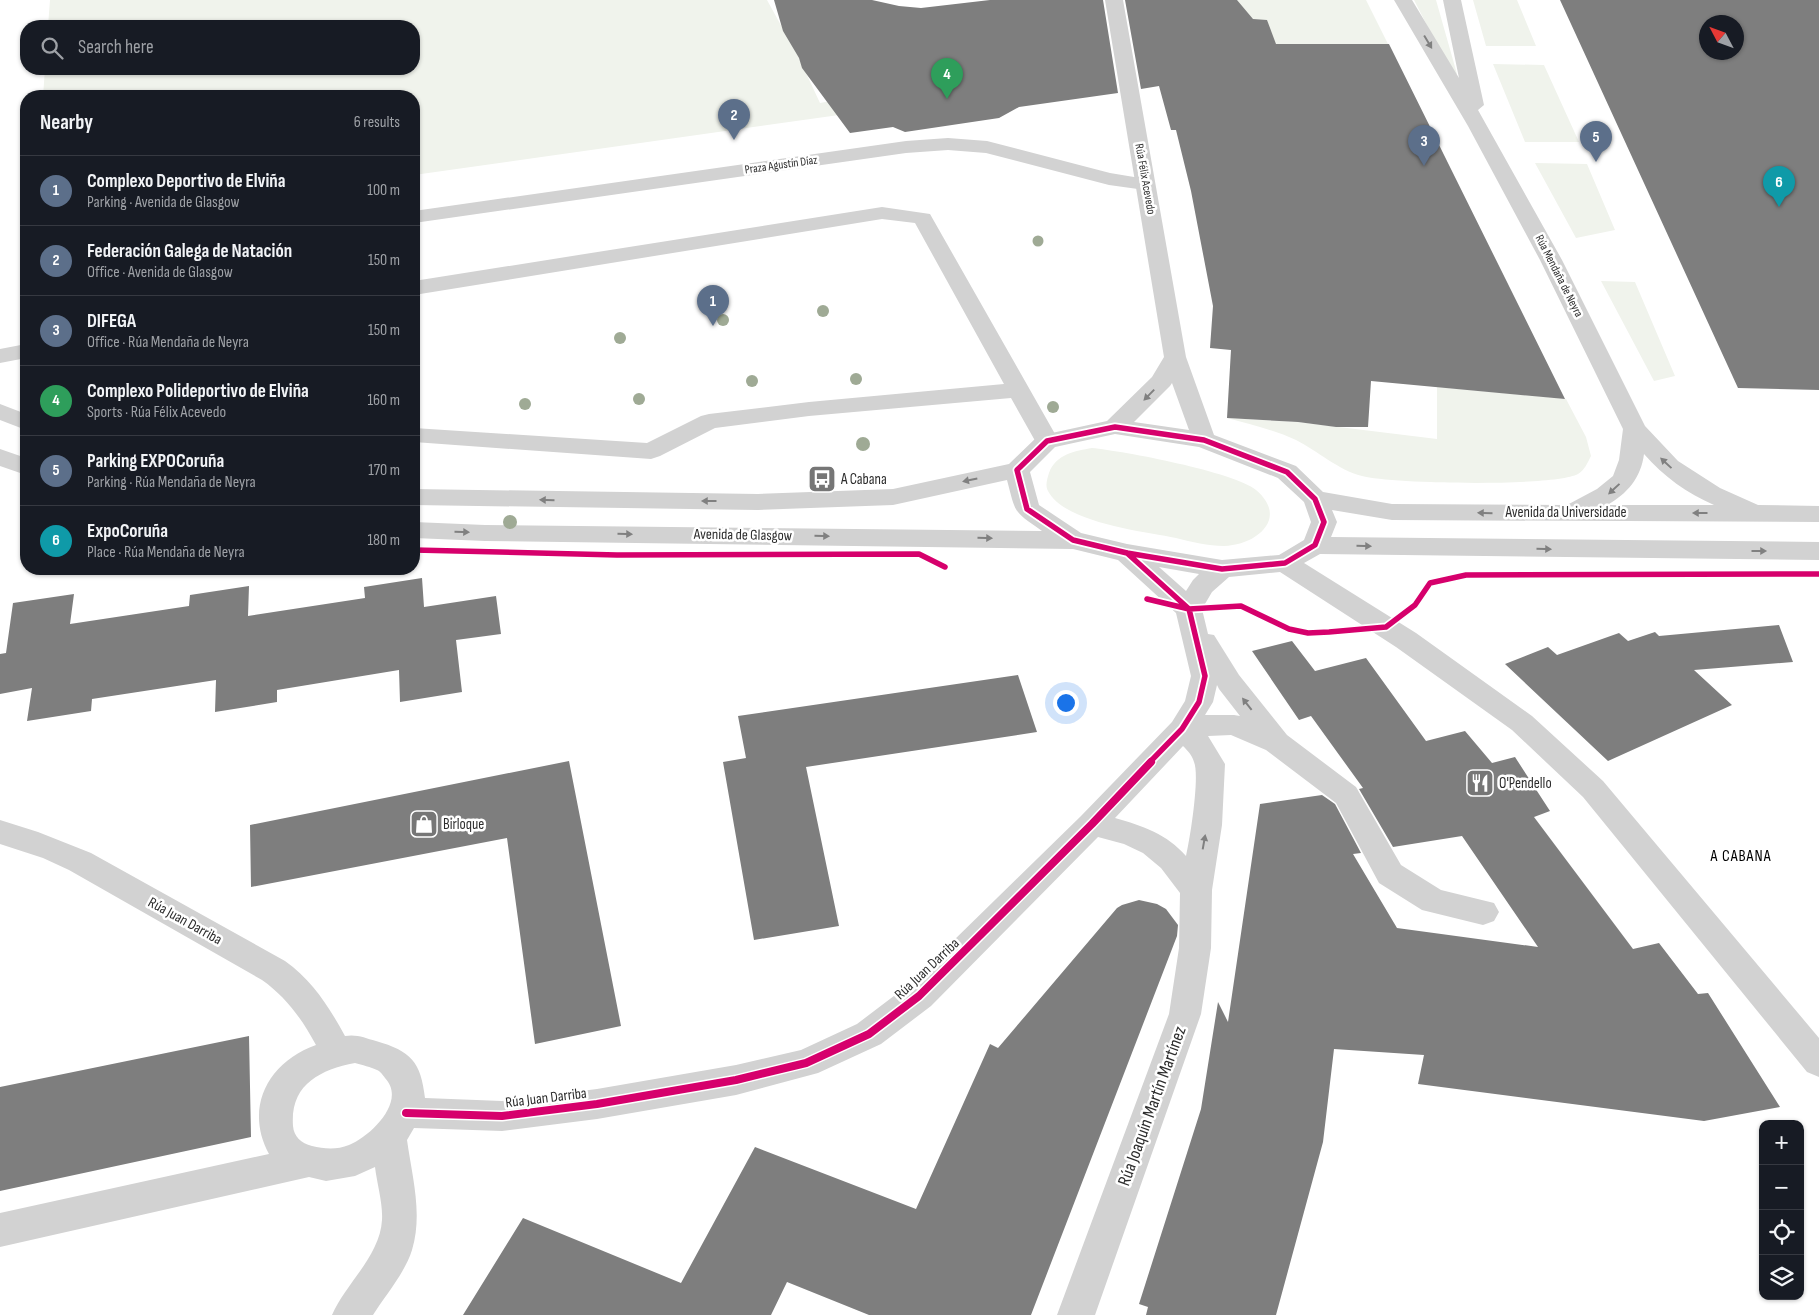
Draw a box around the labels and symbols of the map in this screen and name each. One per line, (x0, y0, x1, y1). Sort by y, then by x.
north arrow (1699, 15, 1744, 60)
one-way arrow (1423, 35, 1432, 48)
pin: 4 (931, 58, 963, 99)
pin: 2 (718, 99, 750, 140)
pin: 5 (1580, 121, 1612, 162)
pin: 3 (1408, 125, 1440, 166)
street label: Rúa Félix Acevedo (1131, 142, 1159, 216)
street label: Praza Agustín Díaz (744, 152, 819, 178)
pin: 6 (1763, 166, 1795, 207)
street label: Rúa Mendaña de Neyra (1532, 232, 1586, 320)
pin: 1 (697, 285, 729, 326)
one-way arrow (1143, 389, 1155, 401)
one-way arrow (1660, 457, 1672, 469)
bus stop icon: A Cabana (807, 464, 837, 494)
place label: A Cabana (840, 470, 887, 489)
one-way arrow (962, 476, 977, 484)
one-way arrow (1608, 483, 1620, 494)
one-way arrow (539, 496, 555, 504)
one-way arrow (701, 497, 717, 505)
street label: Avenida da Universidade (1505, 503, 1626, 522)
one-way arrow (1692, 508, 1708, 516)
one-way arrow (1477, 509, 1493, 517)
street label: Avenida de Glasgow (693, 525, 793, 545)
one-way arrow (455, 528, 471, 536)
one-way arrow (617, 530, 633, 538)
one-way arrow (815, 532, 831, 540)
one-way arrow (977, 534, 993, 542)
one-way arrow (1356, 542, 1372, 550)
one-way arrow (1536, 545, 1552, 553)
one-way arrow (1751, 547, 1767, 555)
your location (1053, 690, 1079, 716)
one-way arrow (1242, 697, 1252, 711)
restaurant icon: O'Pendello (1465, 768, 1495, 798)
place label: O'Pendello (1499, 774, 1552, 793)
shop icon: Birloque (409, 809, 439, 839)
place label: Birloque (443, 815, 484, 834)
one-way arrow (1201, 834, 1209, 850)
district label: A CABANA (1710, 847, 1771, 866)
street label: Rúa Juan Darriba (145, 893, 226, 949)
street label: Rúa Juan Darriba (891, 934, 964, 1004)
street label: Rúa Joaquín Martín Martínez (1113, 1023, 1191, 1189)
street label: Rúa Juan Darriba (504, 1084, 588, 1112)

